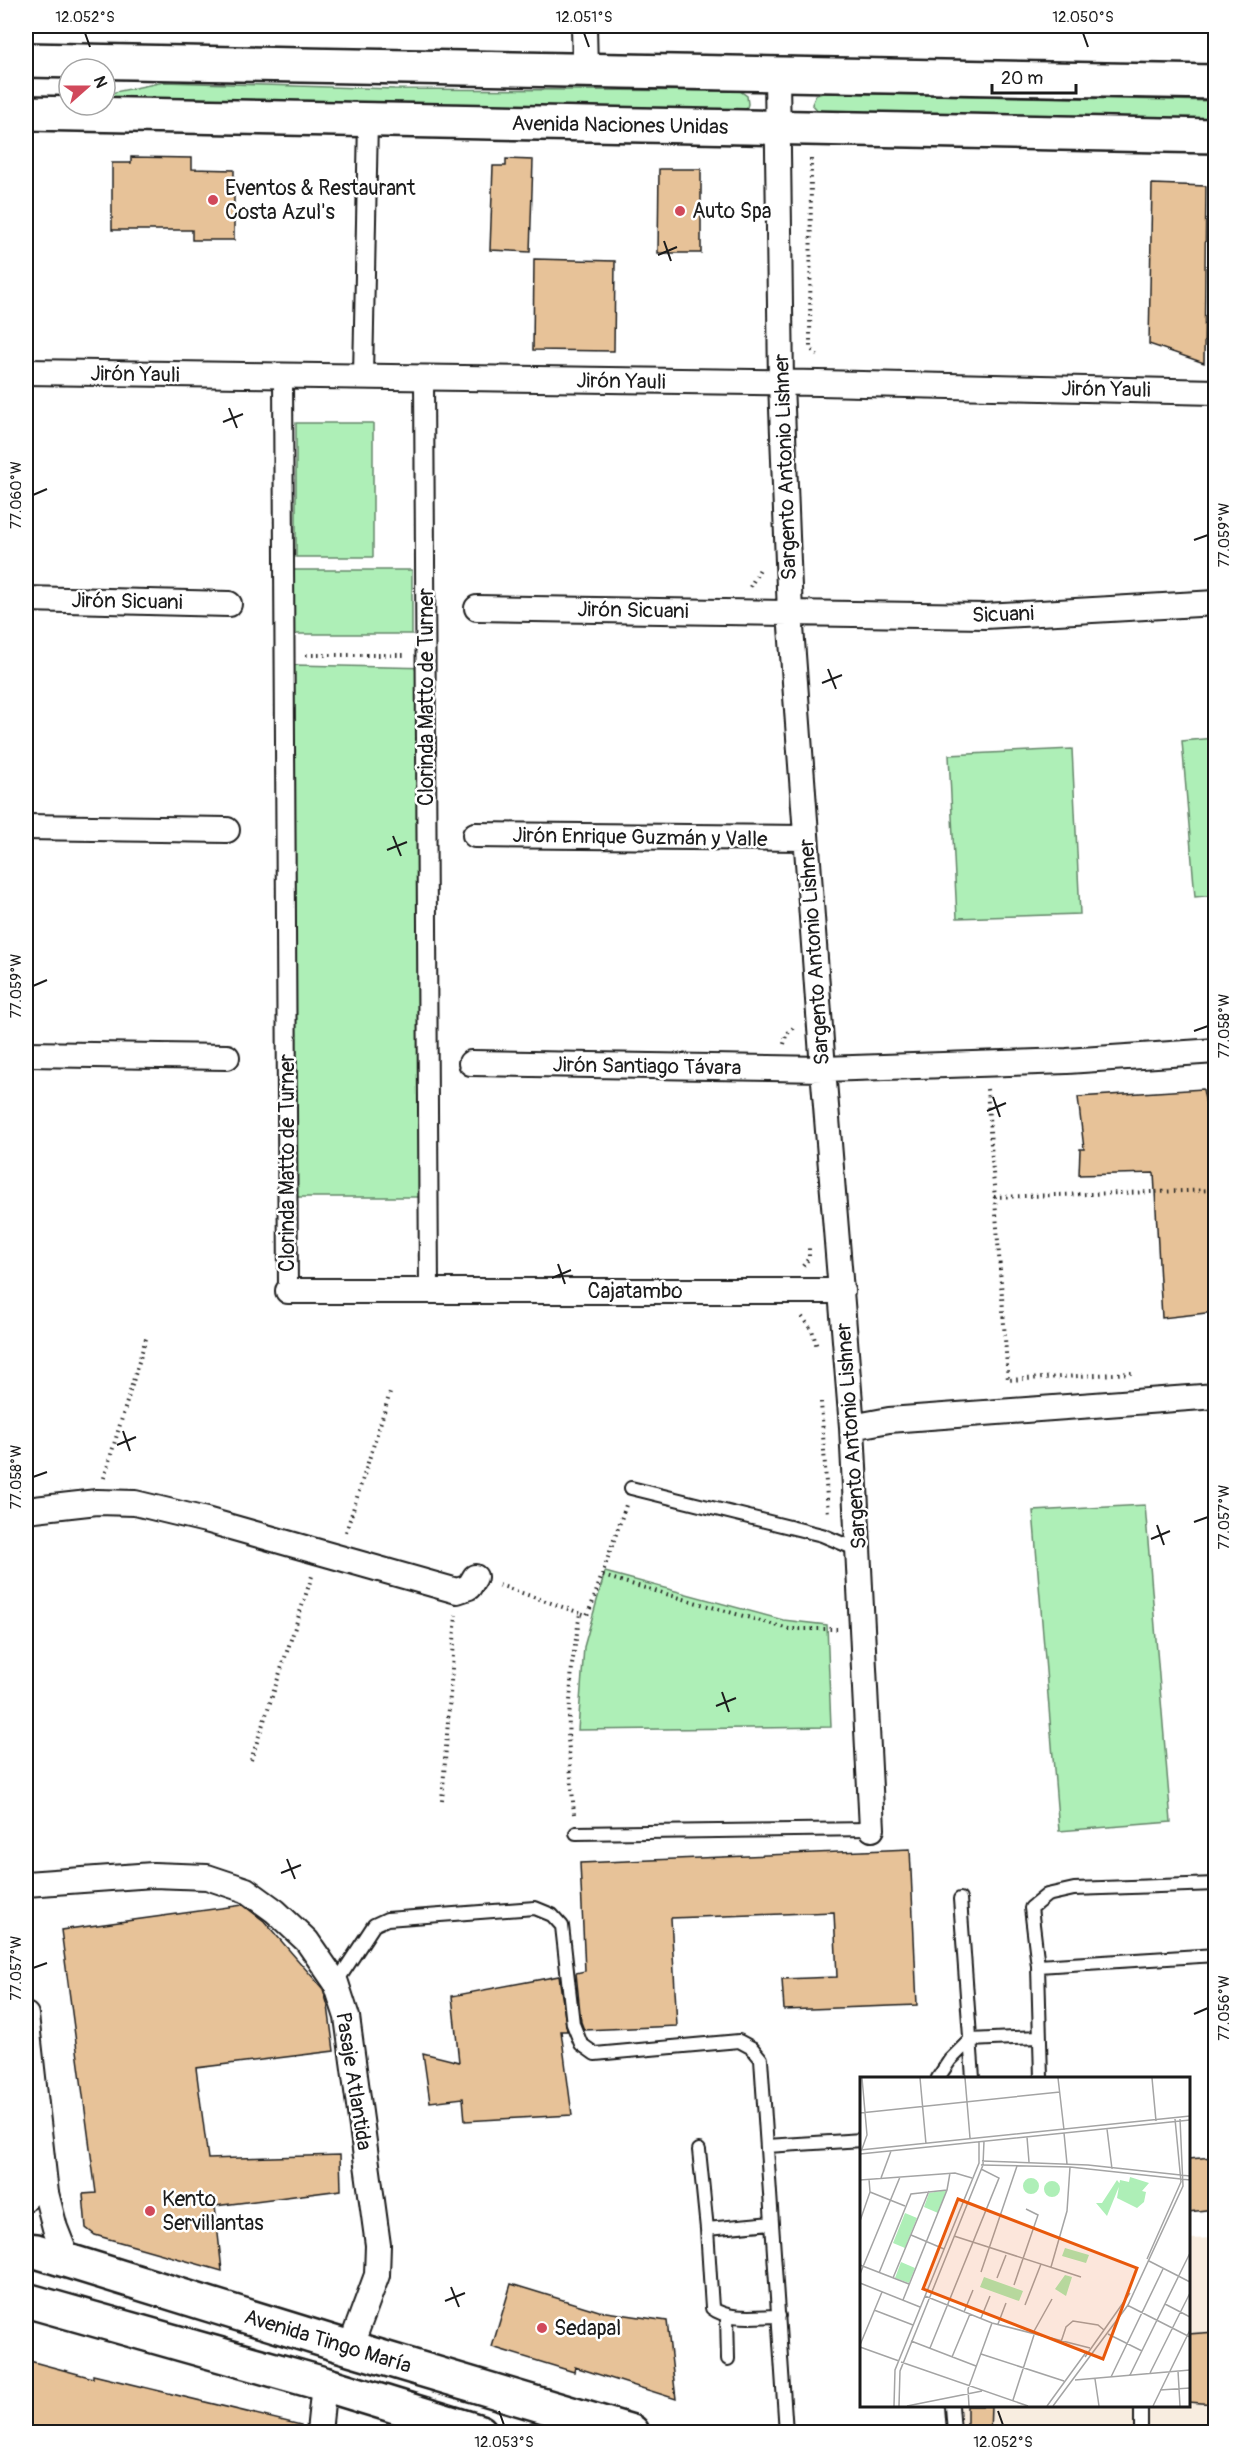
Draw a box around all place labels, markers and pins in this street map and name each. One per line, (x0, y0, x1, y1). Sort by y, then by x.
place label: Eventos & Restaurant Costa Azul's (225, 175, 416, 226)
marker: Eventos & Restaurant Costa Azul's (206, 193, 220, 207)
place label: Auto Spa (692, 198, 772, 225)
marker: Auto Spa (673, 204, 687, 218)
place label: Kento Servillantas (162, 2186, 264, 2237)
marker: Kento Servillantas (143, 2204, 157, 2218)
place label: Sedapal (554, 2315, 621, 2342)
marker: Sedapal (535, 2321, 549, 2335)

